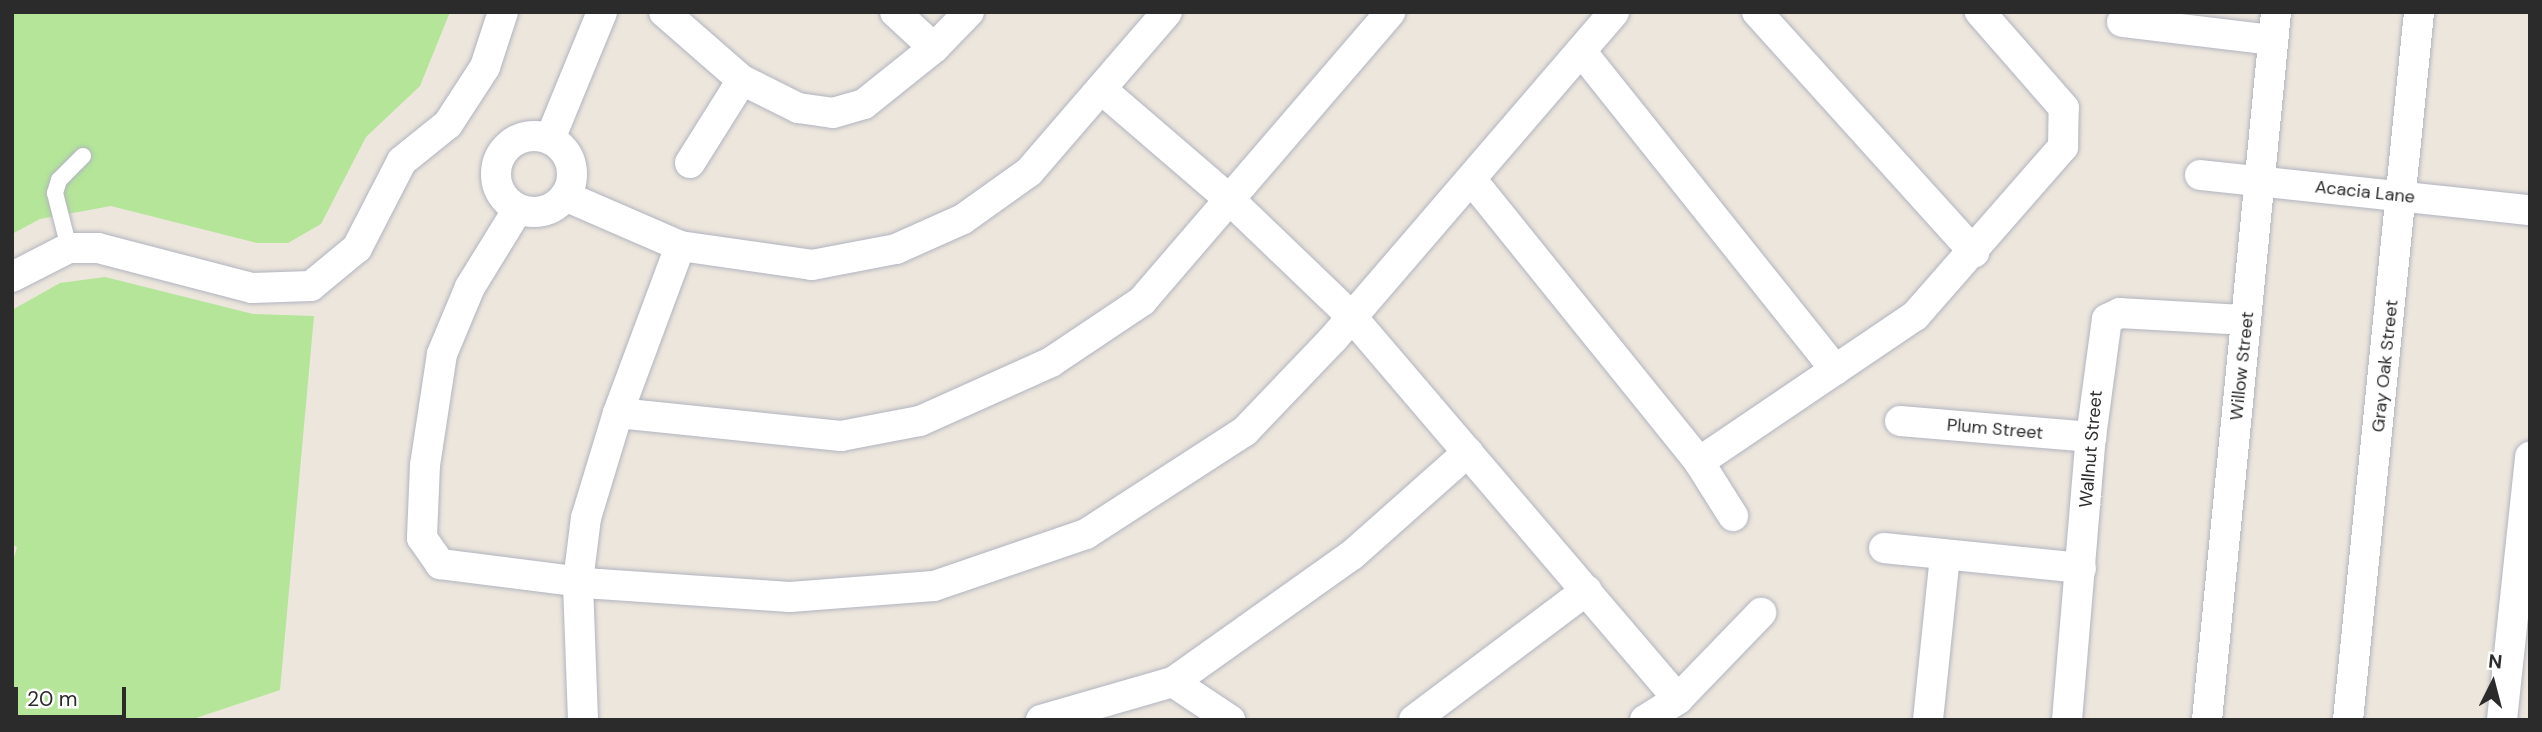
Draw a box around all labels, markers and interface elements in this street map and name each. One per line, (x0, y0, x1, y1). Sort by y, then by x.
street label: Acacia Lane (2314, 176, 2416, 208)
street label: Gray Oak Street (2367, 299, 2403, 433)
street label: Willow Street (2226, 310, 2258, 422)
street label: Wallnut Street (2075, 389, 2107, 509)
street label: Plum Street (1946, 414, 2044, 444)
north arrow (2458, 648, 2528, 718)
text: N (2487, 648, 2503, 675)
scale bar (18, 672, 130, 716)
text: 20 m (27, 685, 78, 713)

